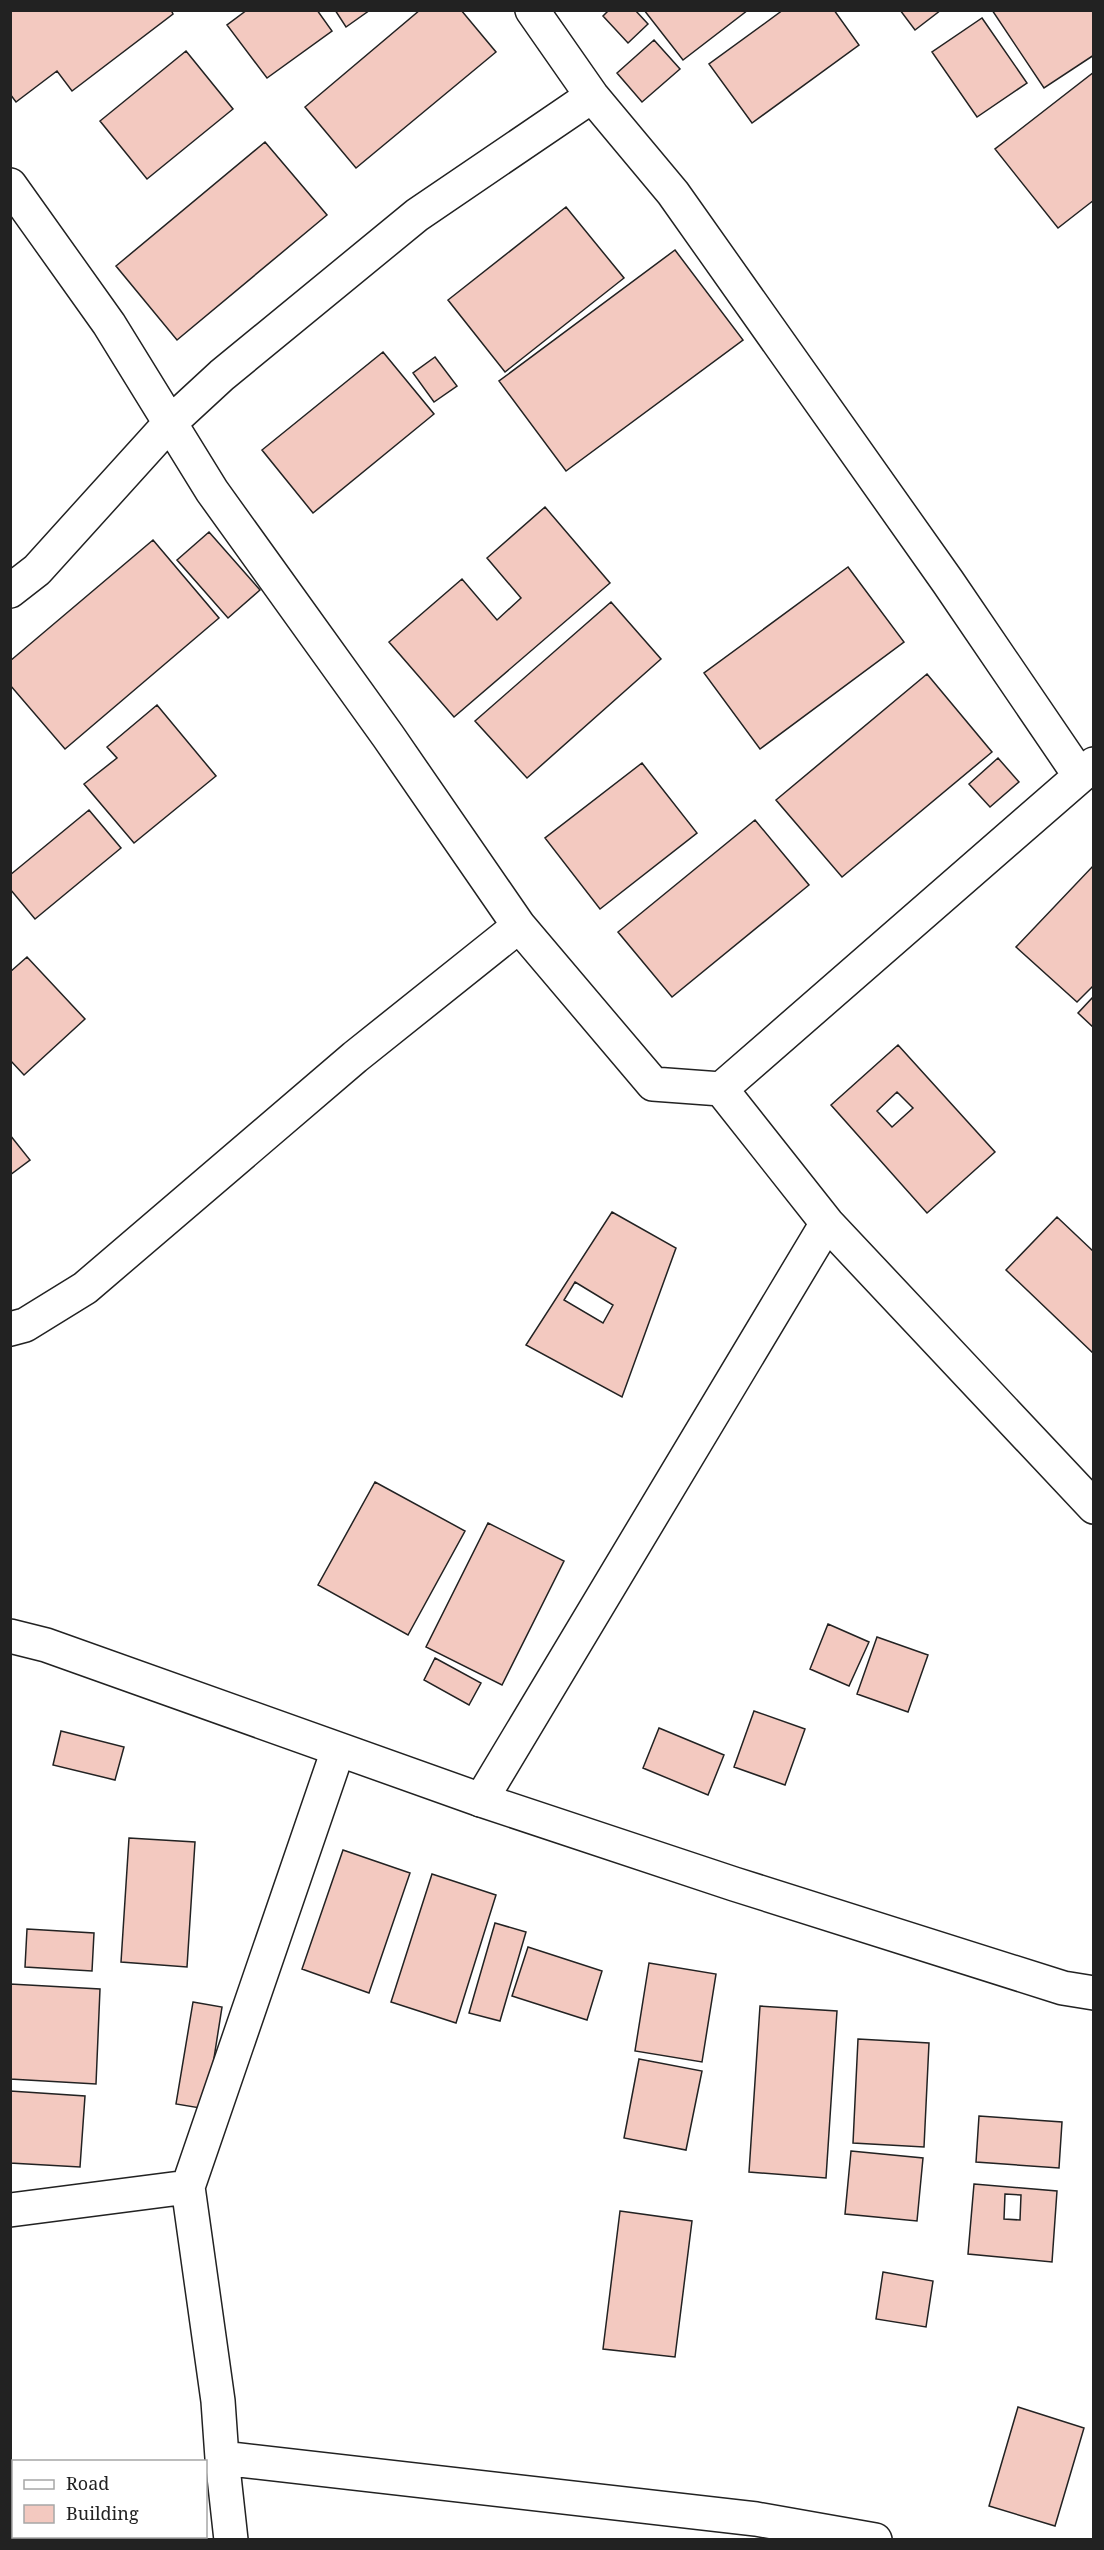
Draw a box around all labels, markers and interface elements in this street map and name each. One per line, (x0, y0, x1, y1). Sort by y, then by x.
legend (12, 2460, 207, 2538)
text: Road (66, 2471, 109, 2495)
text: Building (66, 2501, 139, 2525)

